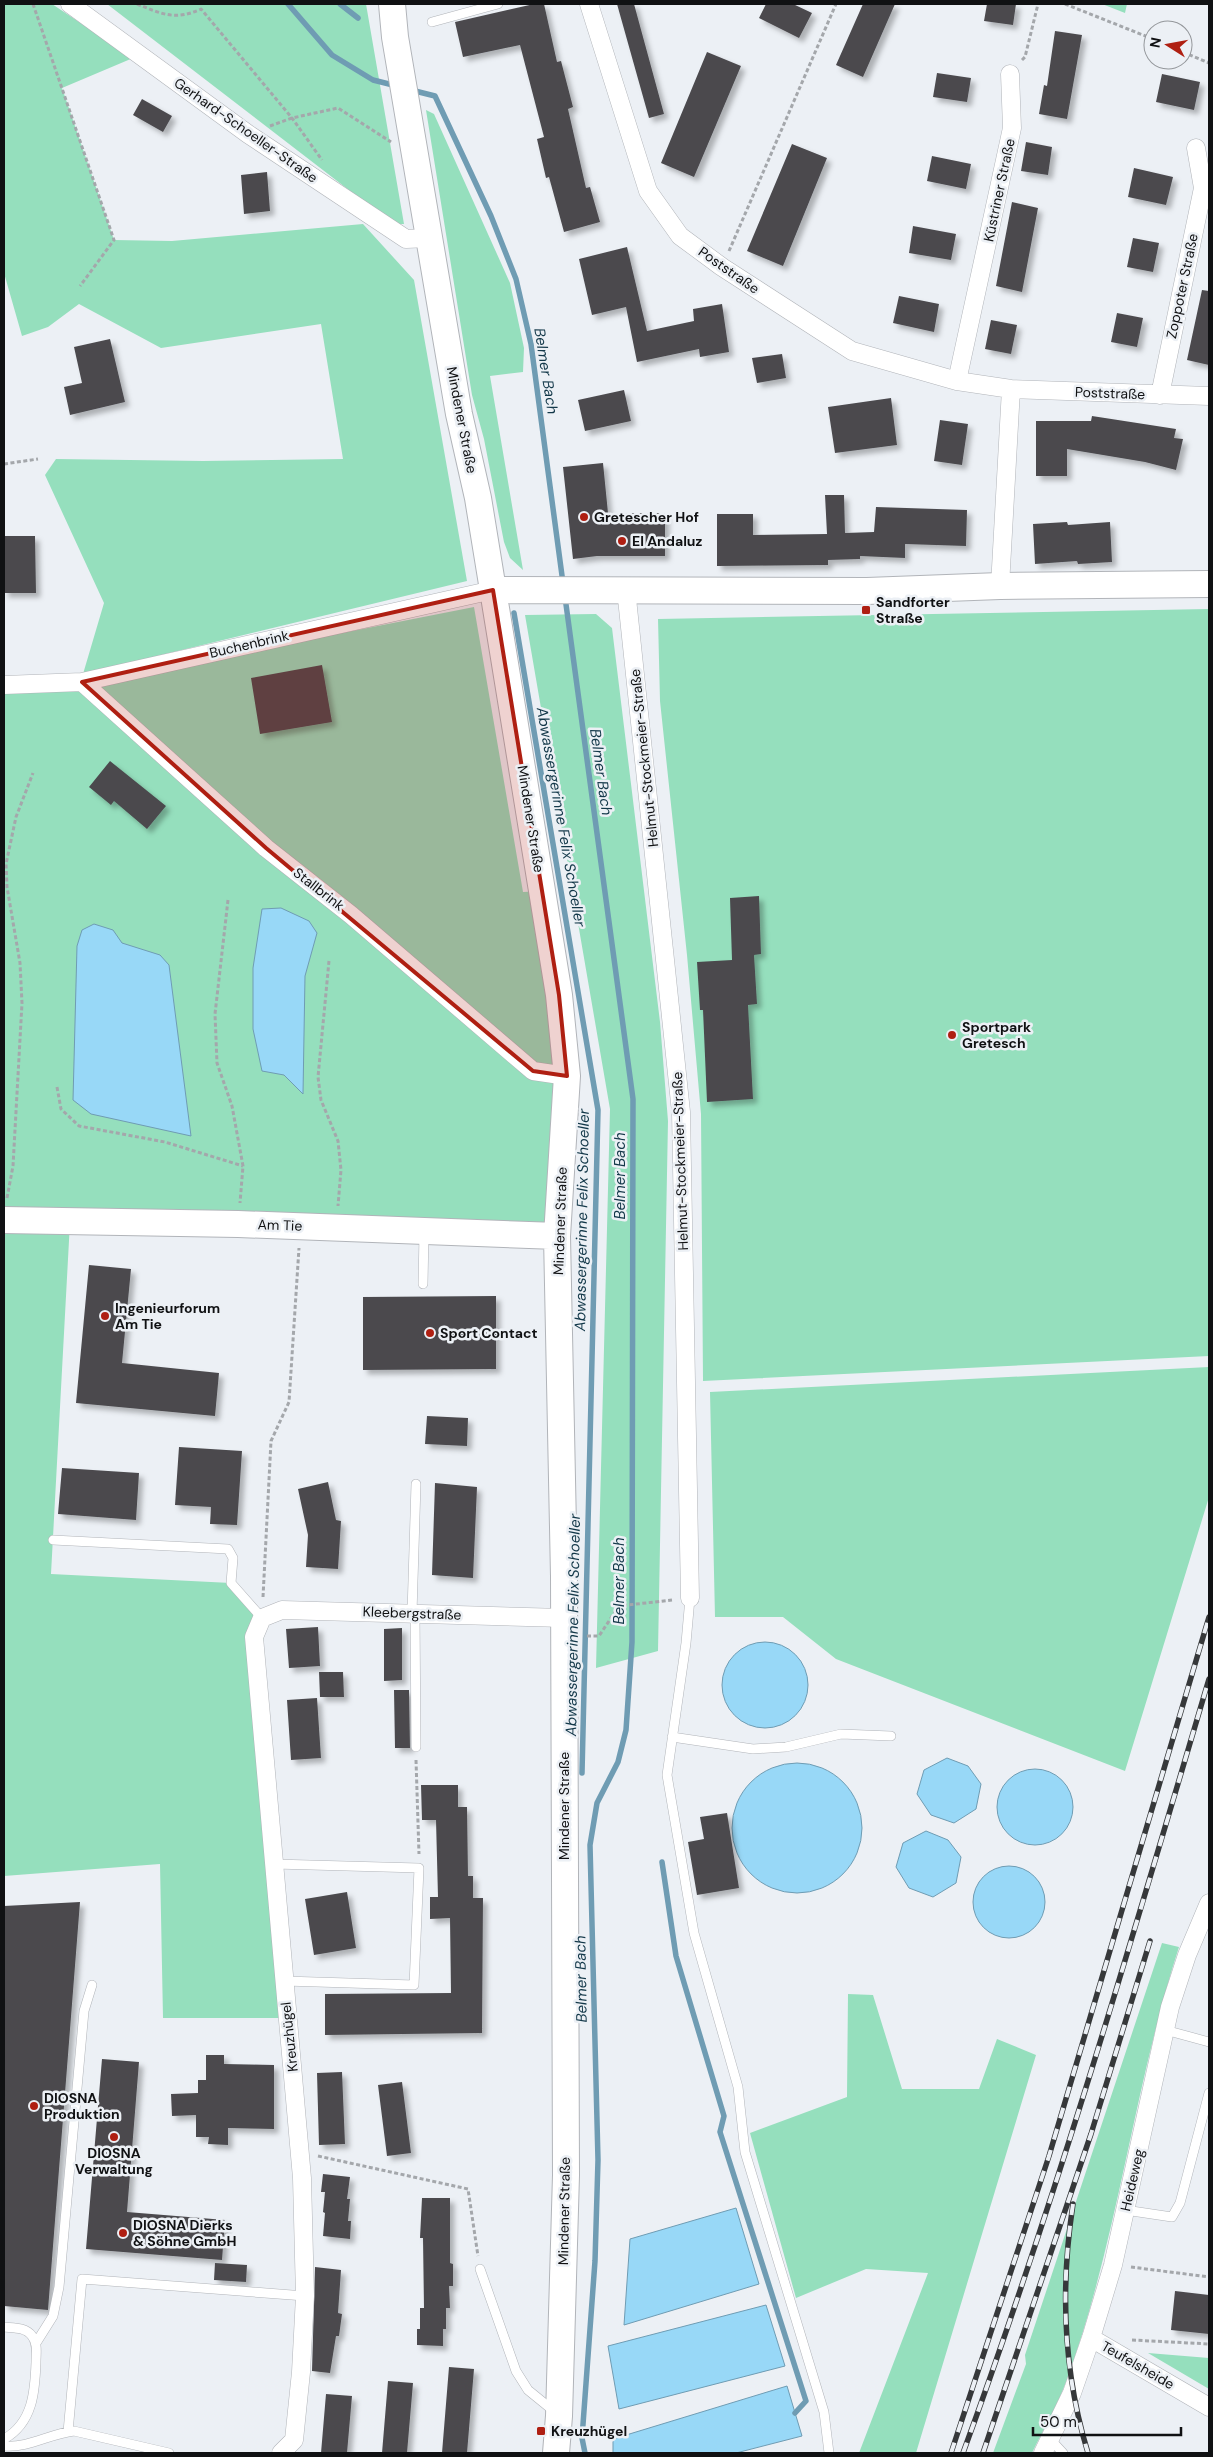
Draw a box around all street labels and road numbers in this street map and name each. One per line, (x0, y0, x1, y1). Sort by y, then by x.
street label: Gerhard-Schoeller-Straße (171, 73, 321, 187)
street label: Küstriner Straße (979, 137, 1019, 243)
street label: Zoppoter Straße (1162, 232, 1202, 340)
street label: Poststraße (695, 242, 763, 298)
street label: Mindener Straße (443, 365, 481, 475)
street label: Poststraße (1075, 383, 1145, 403)
street label: Buchenbrink (208, 626, 290, 662)
street label: Helmut-Stockmeier-Straße (626, 668, 662, 848)
street label: Mindener Straße (514, 764, 548, 874)
street label: Stallbrink (290, 863, 348, 915)
street label: Helmut-Stockmeier-Straße (668, 1071, 692, 1251)
street label: Mindener Straße (549, 1167, 571, 1275)
street label: Am Tie (257, 1215, 303, 1235)
street label: Kleebergstraße (362, 1602, 462, 1624)
street label: Mindener Straße (555, 1752, 573, 1860)
street label: Kreuzhügel (276, 2001, 302, 2073)
street label: Heideweg (1116, 2147, 1148, 2213)
street label: Mindener Straße (554, 2157, 574, 2265)
street label: Teufelsheide (1098, 2337, 1178, 2393)

